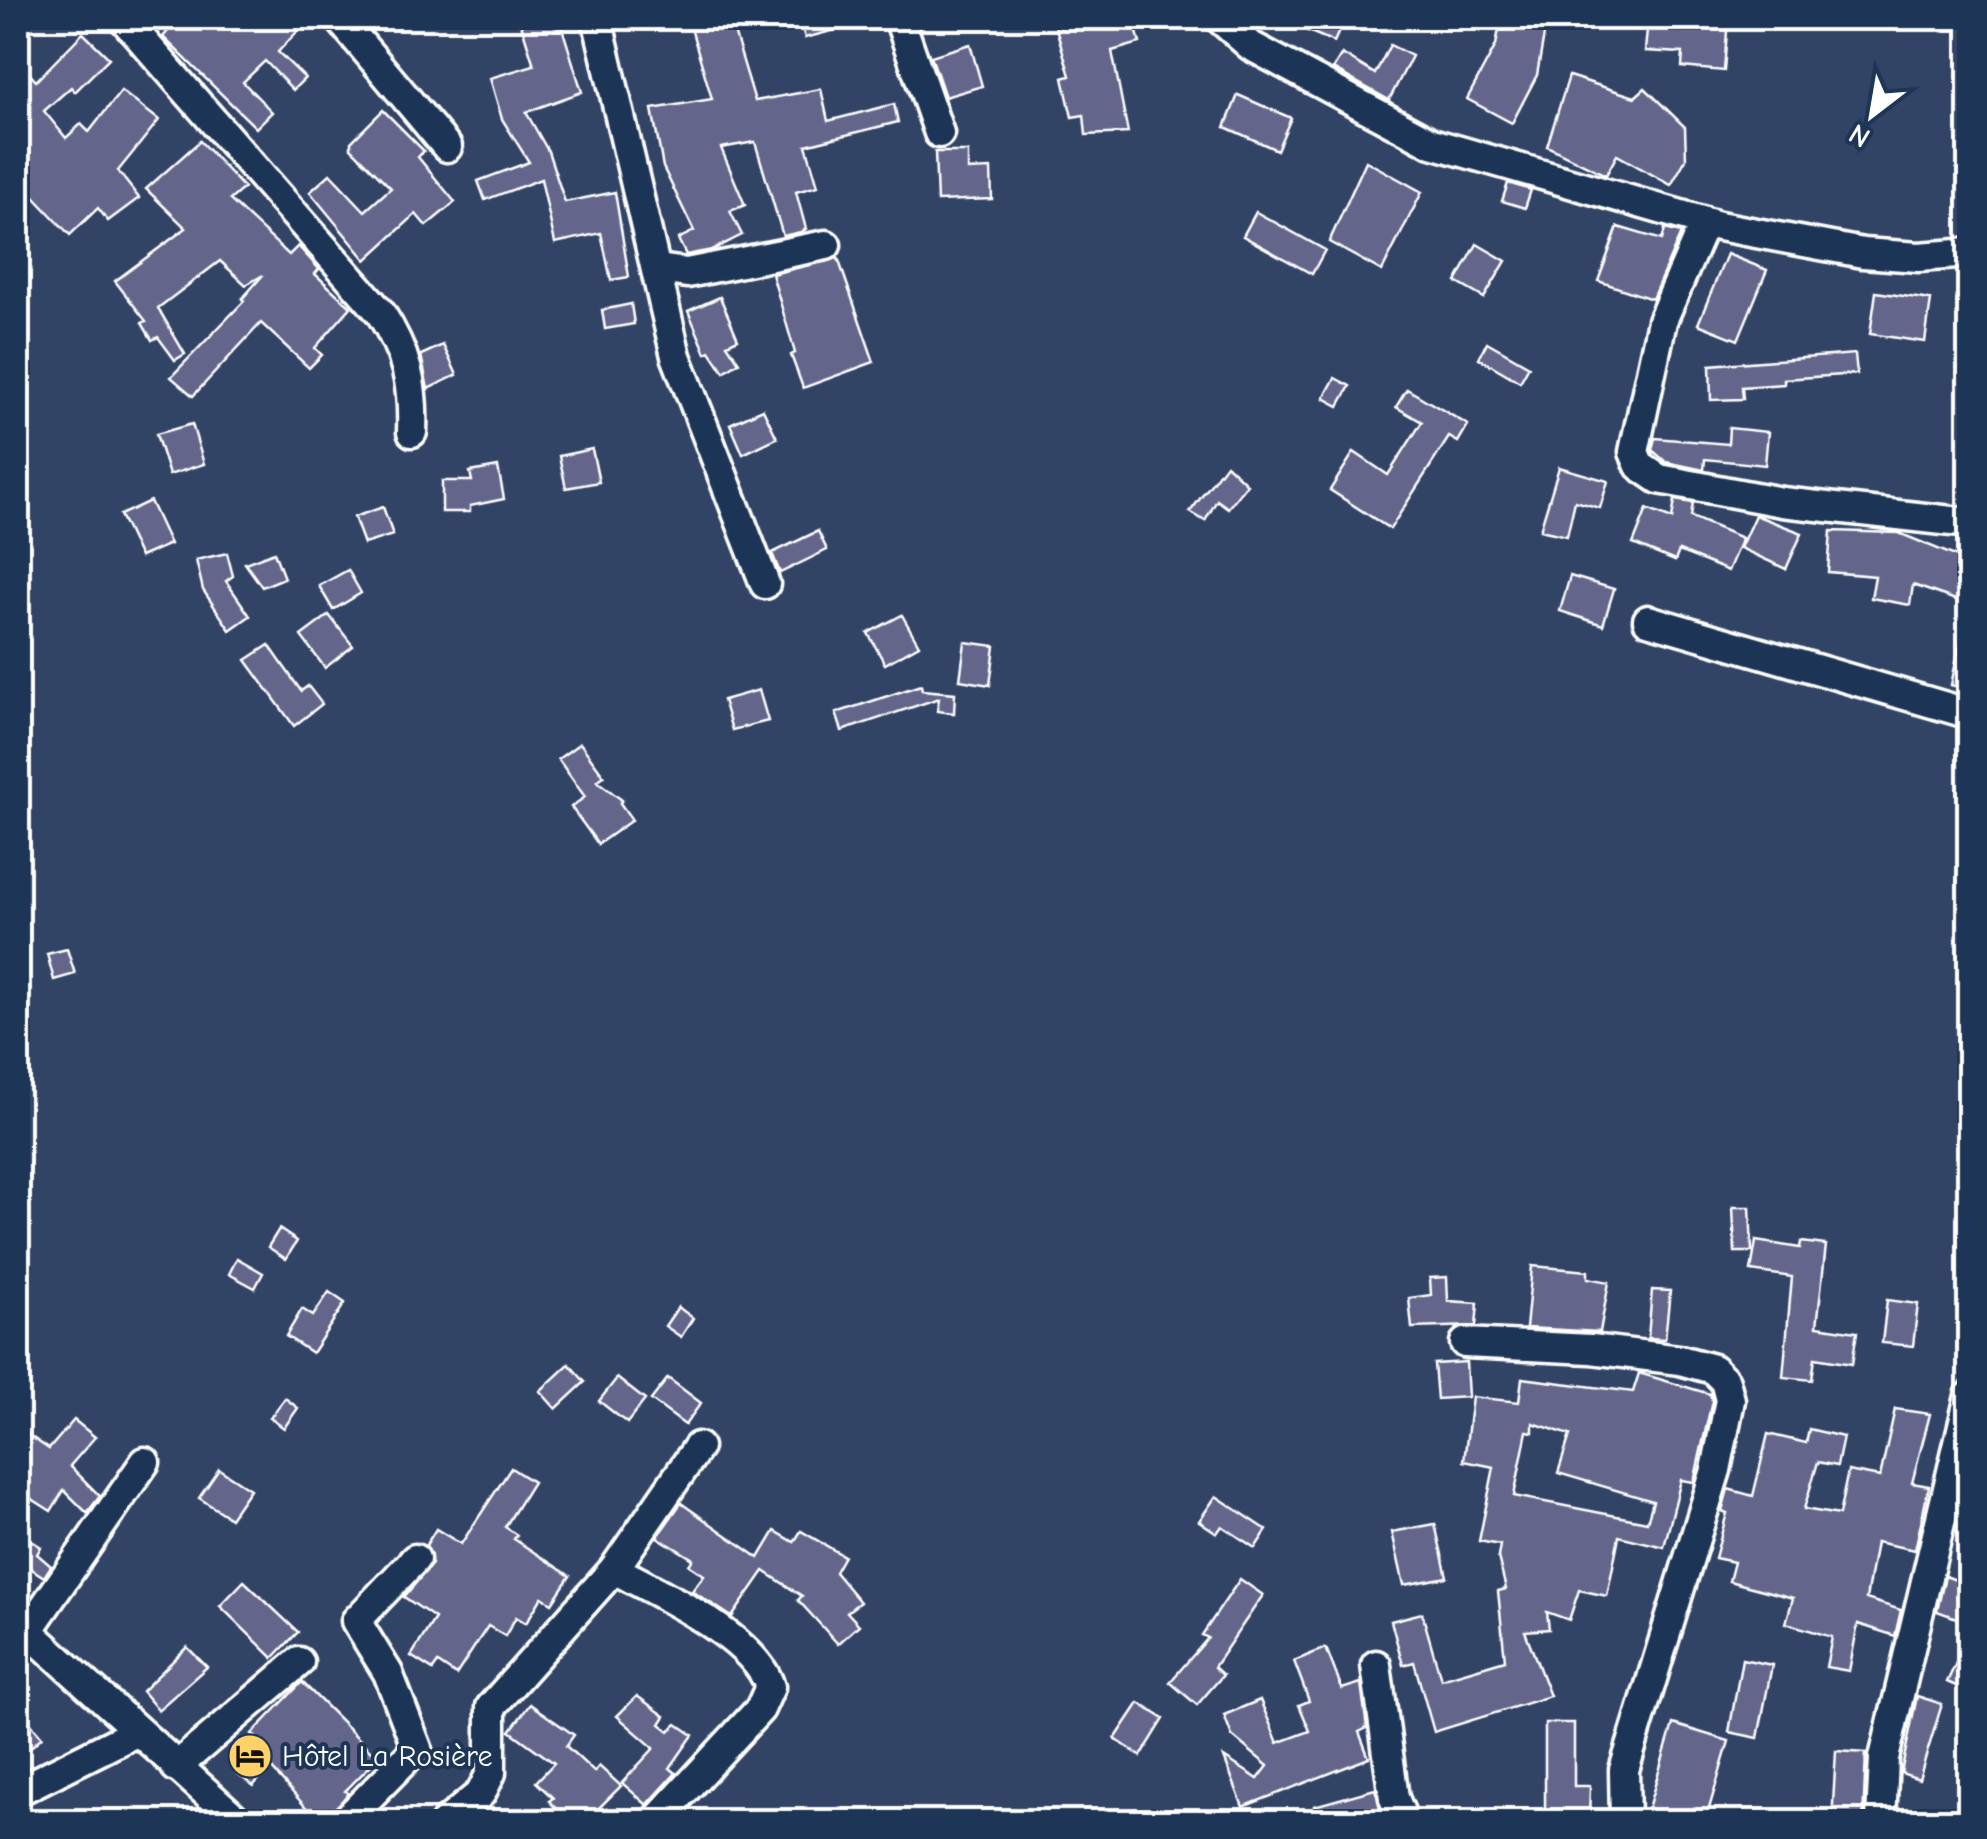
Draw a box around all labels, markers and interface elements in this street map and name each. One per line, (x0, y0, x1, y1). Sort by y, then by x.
north arrow (1822, 65, 1922, 165)
text: N (1844, 117, 1876, 154)
hotel icon: Hôtel La Rosière (227, 1733, 273, 1779)
place label: Hôtel La Rosière (282, 1739, 492, 1774)

